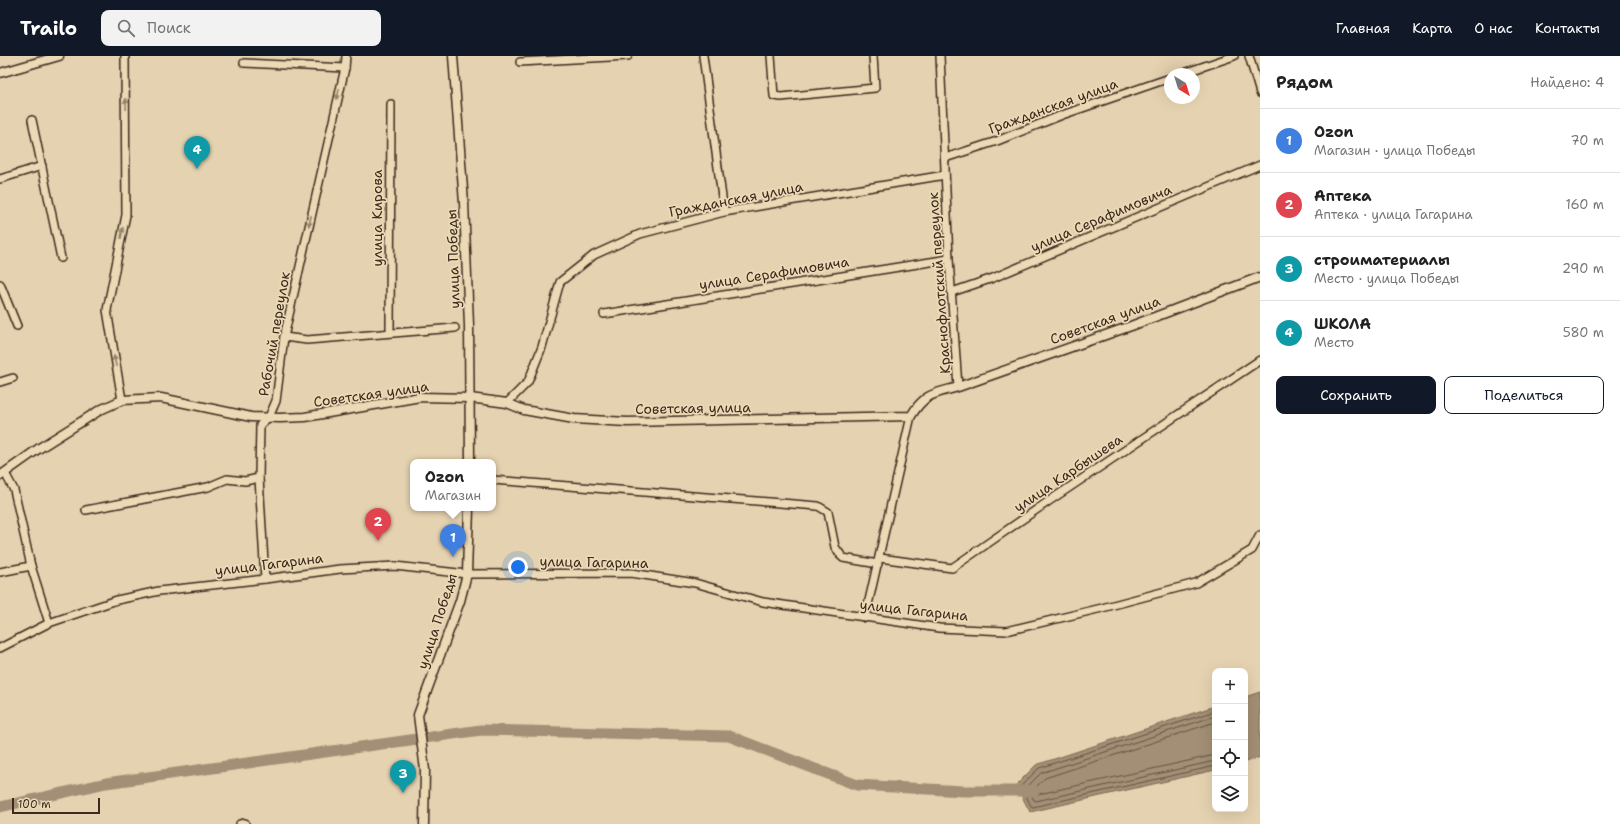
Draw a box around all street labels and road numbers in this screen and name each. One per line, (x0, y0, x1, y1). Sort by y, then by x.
street label: Гражданская улица (986, 74, 1120, 138)
street label: улица Кирова (368, 169, 386, 267)
street label: Гражданская улица (667, 177, 805, 221)
street label: улица Серафимовича (1028, 180, 1174, 256)
street label: Краснофлотский переулок (924, 191, 954, 374)
street label: улица Победы (442, 209, 464, 309)
street label: улица Серафимовича (698, 252, 850, 294)
street label: Рабочий переулок (254, 270, 294, 398)
street label: Советская улица (1048, 292, 1163, 348)
street label: Советская улица (312, 377, 430, 411)
street label: Советская улица (635, 398, 751, 418)
street label: улица Карбышева (1010, 430, 1126, 516)
street label: улица Гагарина (214, 548, 324, 580)
street label: улица Гагарина (539, 552, 649, 572)
street label: улица Победы (413, 571, 461, 671)
street label: улица Гагарина (859, 595, 969, 625)

